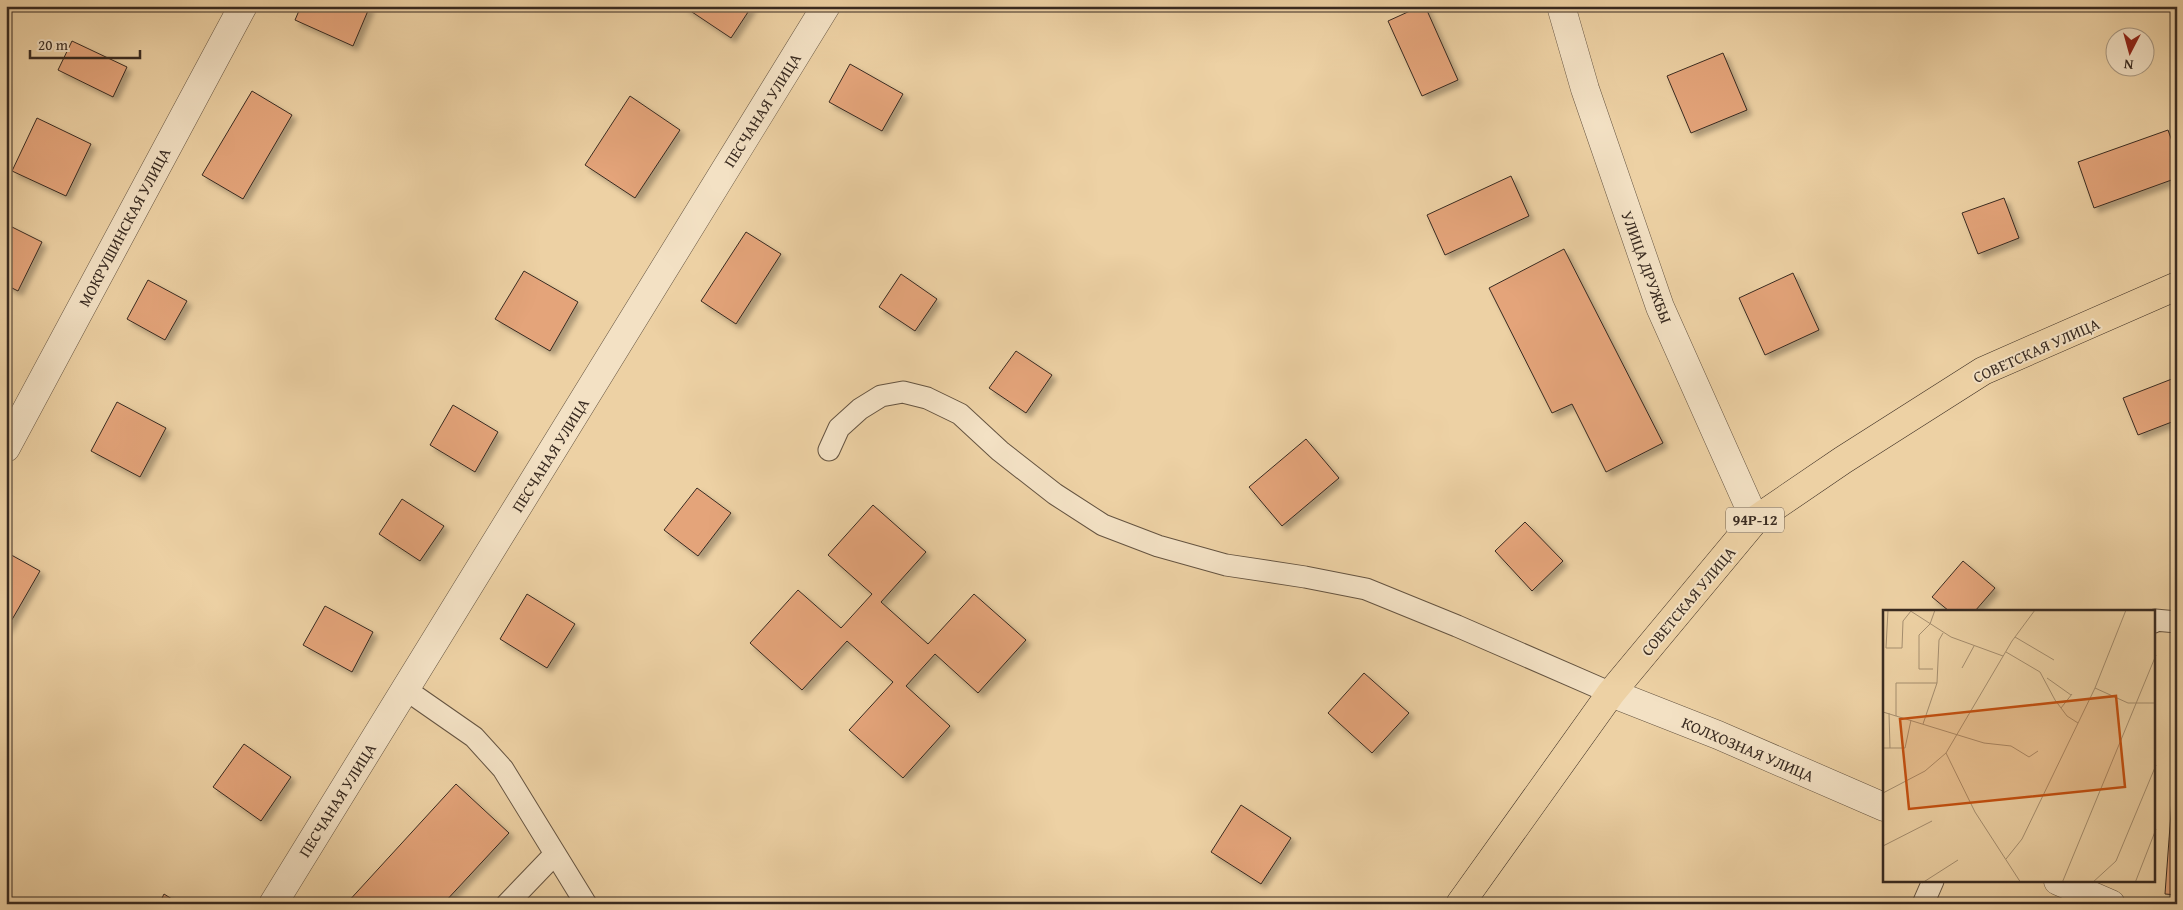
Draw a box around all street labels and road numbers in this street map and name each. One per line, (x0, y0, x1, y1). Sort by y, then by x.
street label: ПЕСЧАНАЯ УЛИЦА (717, 48, 807, 172)
street label: МОКРУШИНСКАЯ УЛИЦА (72, 143, 176, 311)
street label: УЛИЦА ДРУЖБЫ (1615, 207, 1679, 327)
street label: СОВЕТСКАЯ УЛИЦА (1969, 311, 2103, 389)
street label: ПЕСЧАНАЯ УЛИЦА (505, 393, 595, 517)
road number: 94Р-12 (1726, 508, 1784, 532)
street label: СОВЕТСКАЯ УЛИЦА (1635, 541, 1741, 661)
street label: КОЛХОЗНАЯ УЛИЦА (1678, 710, 1818, 788)
street label: ПЕСЧАНАЯ УЛИЦА (292, 738, 382, 862)

